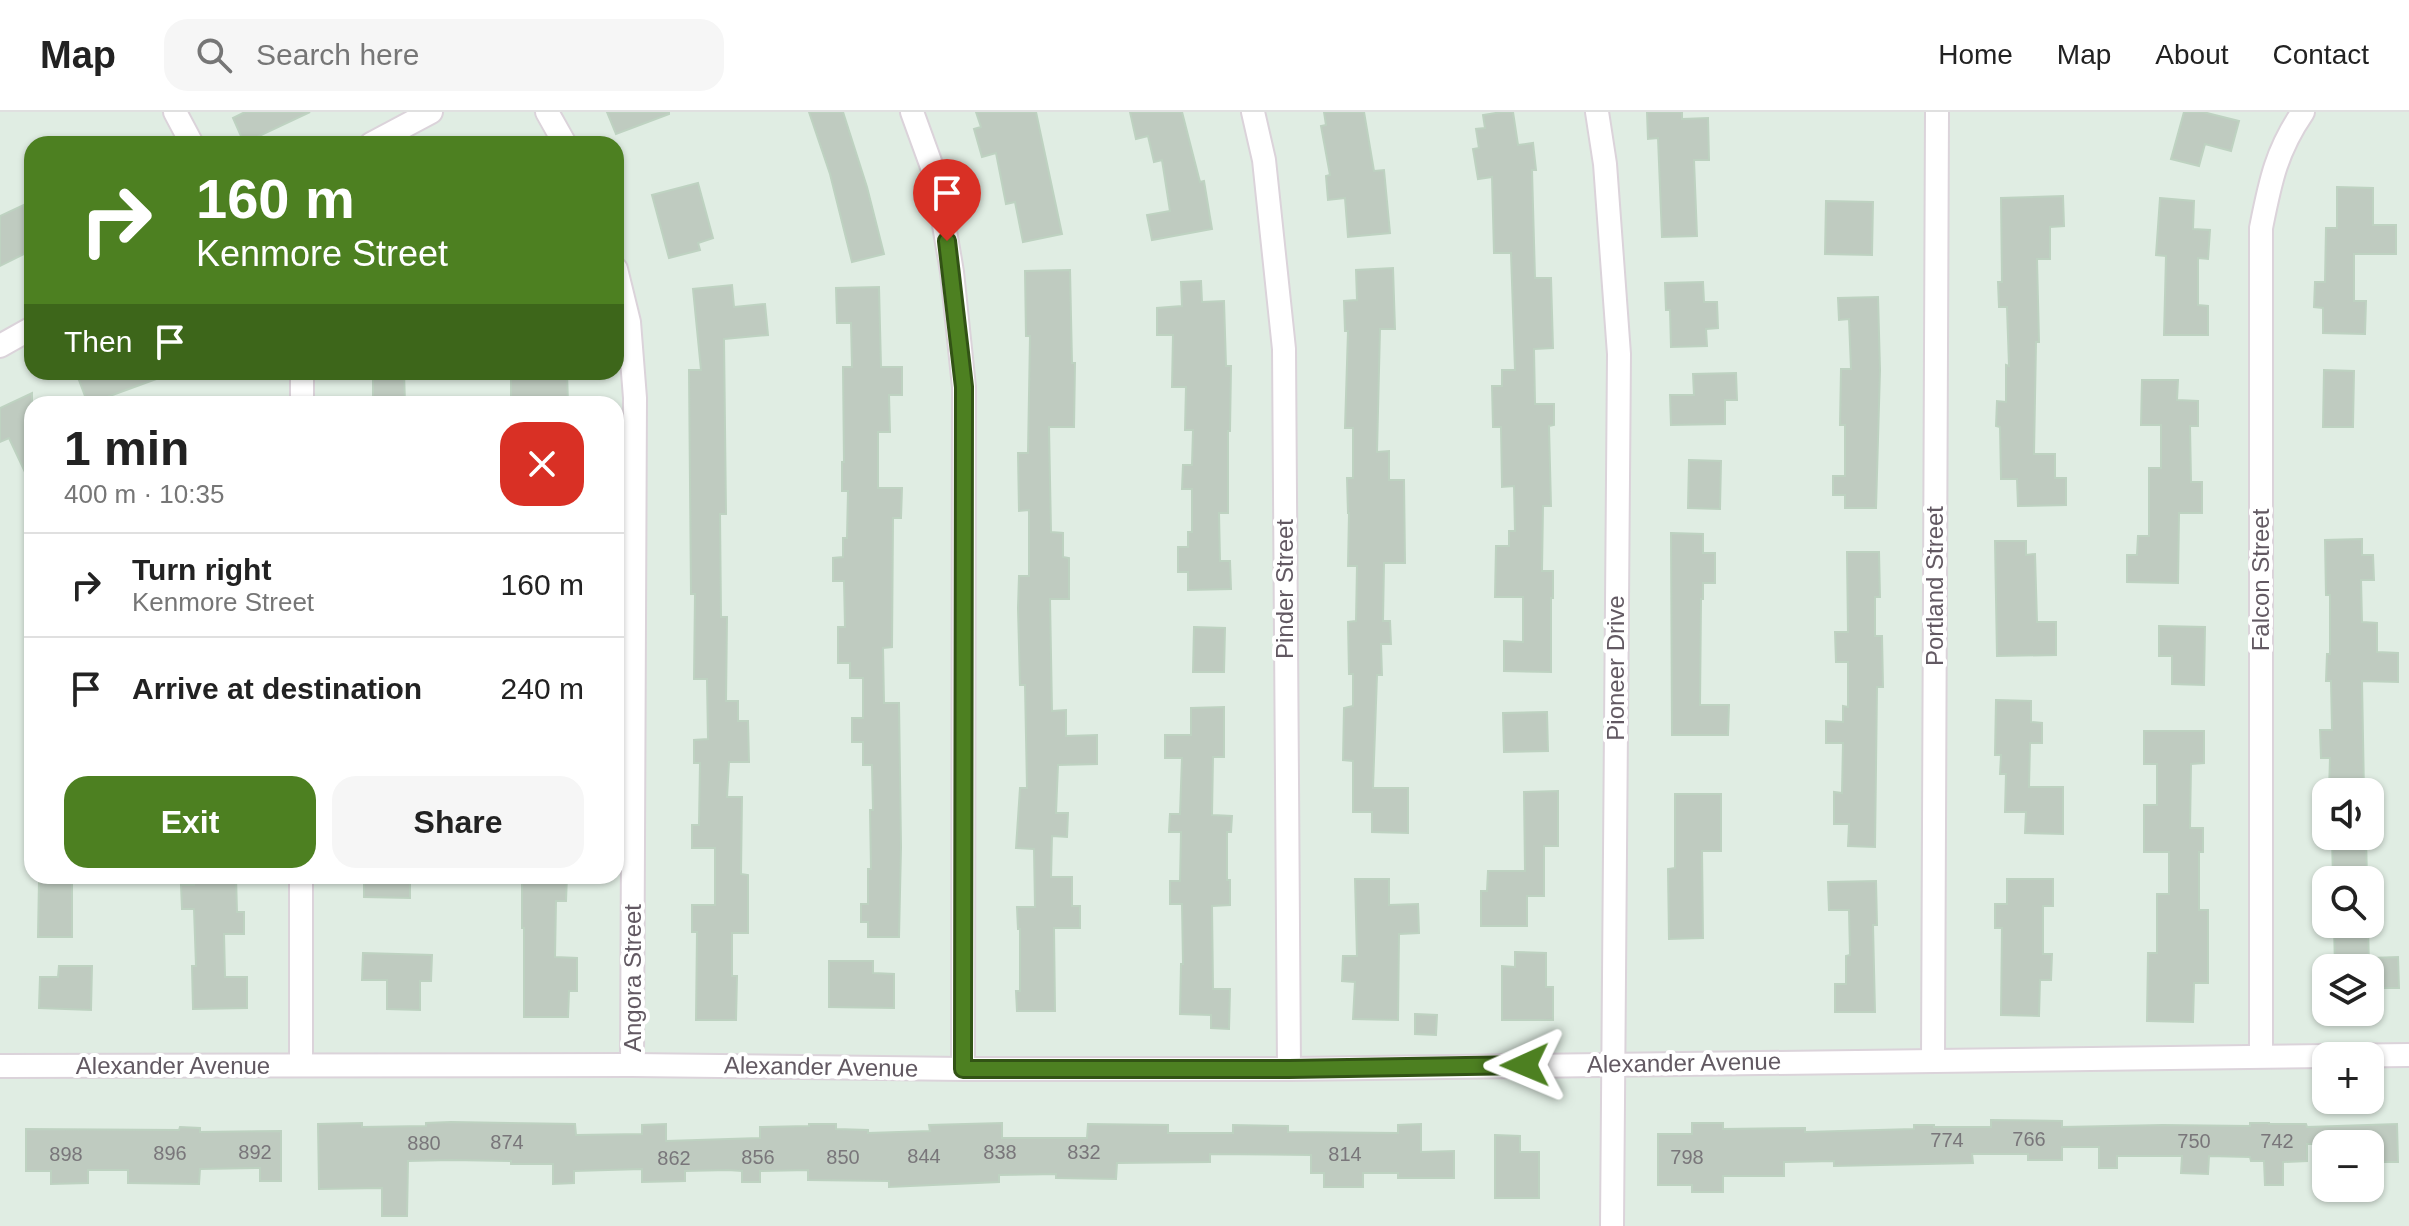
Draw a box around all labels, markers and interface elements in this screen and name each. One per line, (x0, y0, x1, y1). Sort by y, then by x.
search box (164, 19, 724, 91)
icon: search (192, 33, 236, 77)
text: Map (40, 34, 116, 76)
text: Search here (256, 38, 419, 71)
text: Home (1938, 39, 2013, 70)
text: Map (2057, 39, 2111, 70)
text: About (2155, 39, 2229, 70)
text: Contact (2273, 39, 2369, 70)
pin (913, 159, 981, 241)
text: 160 m (196, 167, 355, 230)
icon: right (64, 168, 168, 272)
icon: arrive (925, 171, 969, 215)
text: Kenmore Street (196, 233, 448, 274)
icon: arrive (148, 320, 192, 364)
text: Then (64, 325, 132, 358)
text: 1 min (64, 422, 189, 475)
button: close (500, 422, 584, 506)
text: 400 m · 10:35 (64, 479, 224, 509)
street label: Portland Street (1921, 506, 1948, 666)
street label: Falcon Street (2247, 508, 2274, 651)
street label: Pinder Street (1271, 519, 1298, 659)
text: Turn right (132, 553, 271, 586)
icon: right (64, 563, 108, 607)
text: 160 m (501, 568, 584, 601)
text: Kenmore Street (132, 587, 314, 617)
street label: Pioneer Drive (1602, 595, 1629, 741)
icon: arrive (64, 667, 108, 711)
text: Arrive at destination (132, 672, 422, 705)
text: 240 m (501, 672, 584, 705)
button: Exit (64, 776, 316, 868)
button: Share (332, 776, 584, 868)
map controls (2312, 778, 2384, 1202)
button: sound (2312, 778, 2384, 850)
button: search (2312, 866, 2384, 938)
street label: Angora Street (619, 904, 646, 1052)
button: layers (2312, 954, 2384, 1026)
position arrow (1483, 1023, 1567, 1107)
button: + (2312, 1042, 2384, 1114)
street label: Alexander Avenue (1587, 1047, 1781, 1078)
street label: Alexander Avenue (724, 1051, 918, 1082)
street label: Alexander Avenue (76, 1052, 270, 1079)
house number: 766 (2012, 1128, 2046, 1150)
house number: 774 (1930, 1129, 1964, 1151)
house number: 750 (2177, 1130, 2211, 1152)
house number: 742 (2260, 1130, 2294, 1152)
button: − (2312, 1130, 2384, 1202)
house number: 874 (490, 1131, 524, 1153)
house number: 880 (407, 1132, 441, 1154)
house number: 892 (238, 1141, 272, 1163)
house number: 838 (983, 1141, 1017, 1163)
house number: 832 (1067, 1141, 1101, 1163)
house number: 896 (153, 1142, 187, 1164)
house number: 898 (49, 1143, 83, 1165)
house number: 814 (1328, 1143, 1362, 1165)
house number: 844 (907, 1145, 941, 1167)
house number: 856 (741, 1146, 775, 1168)
house number: 850 (826, 1146, 860, 1168)
house number: 798 (1670, 1146, 1704, 1168)
house number: 862 (657, 1147, 691, 1169)

